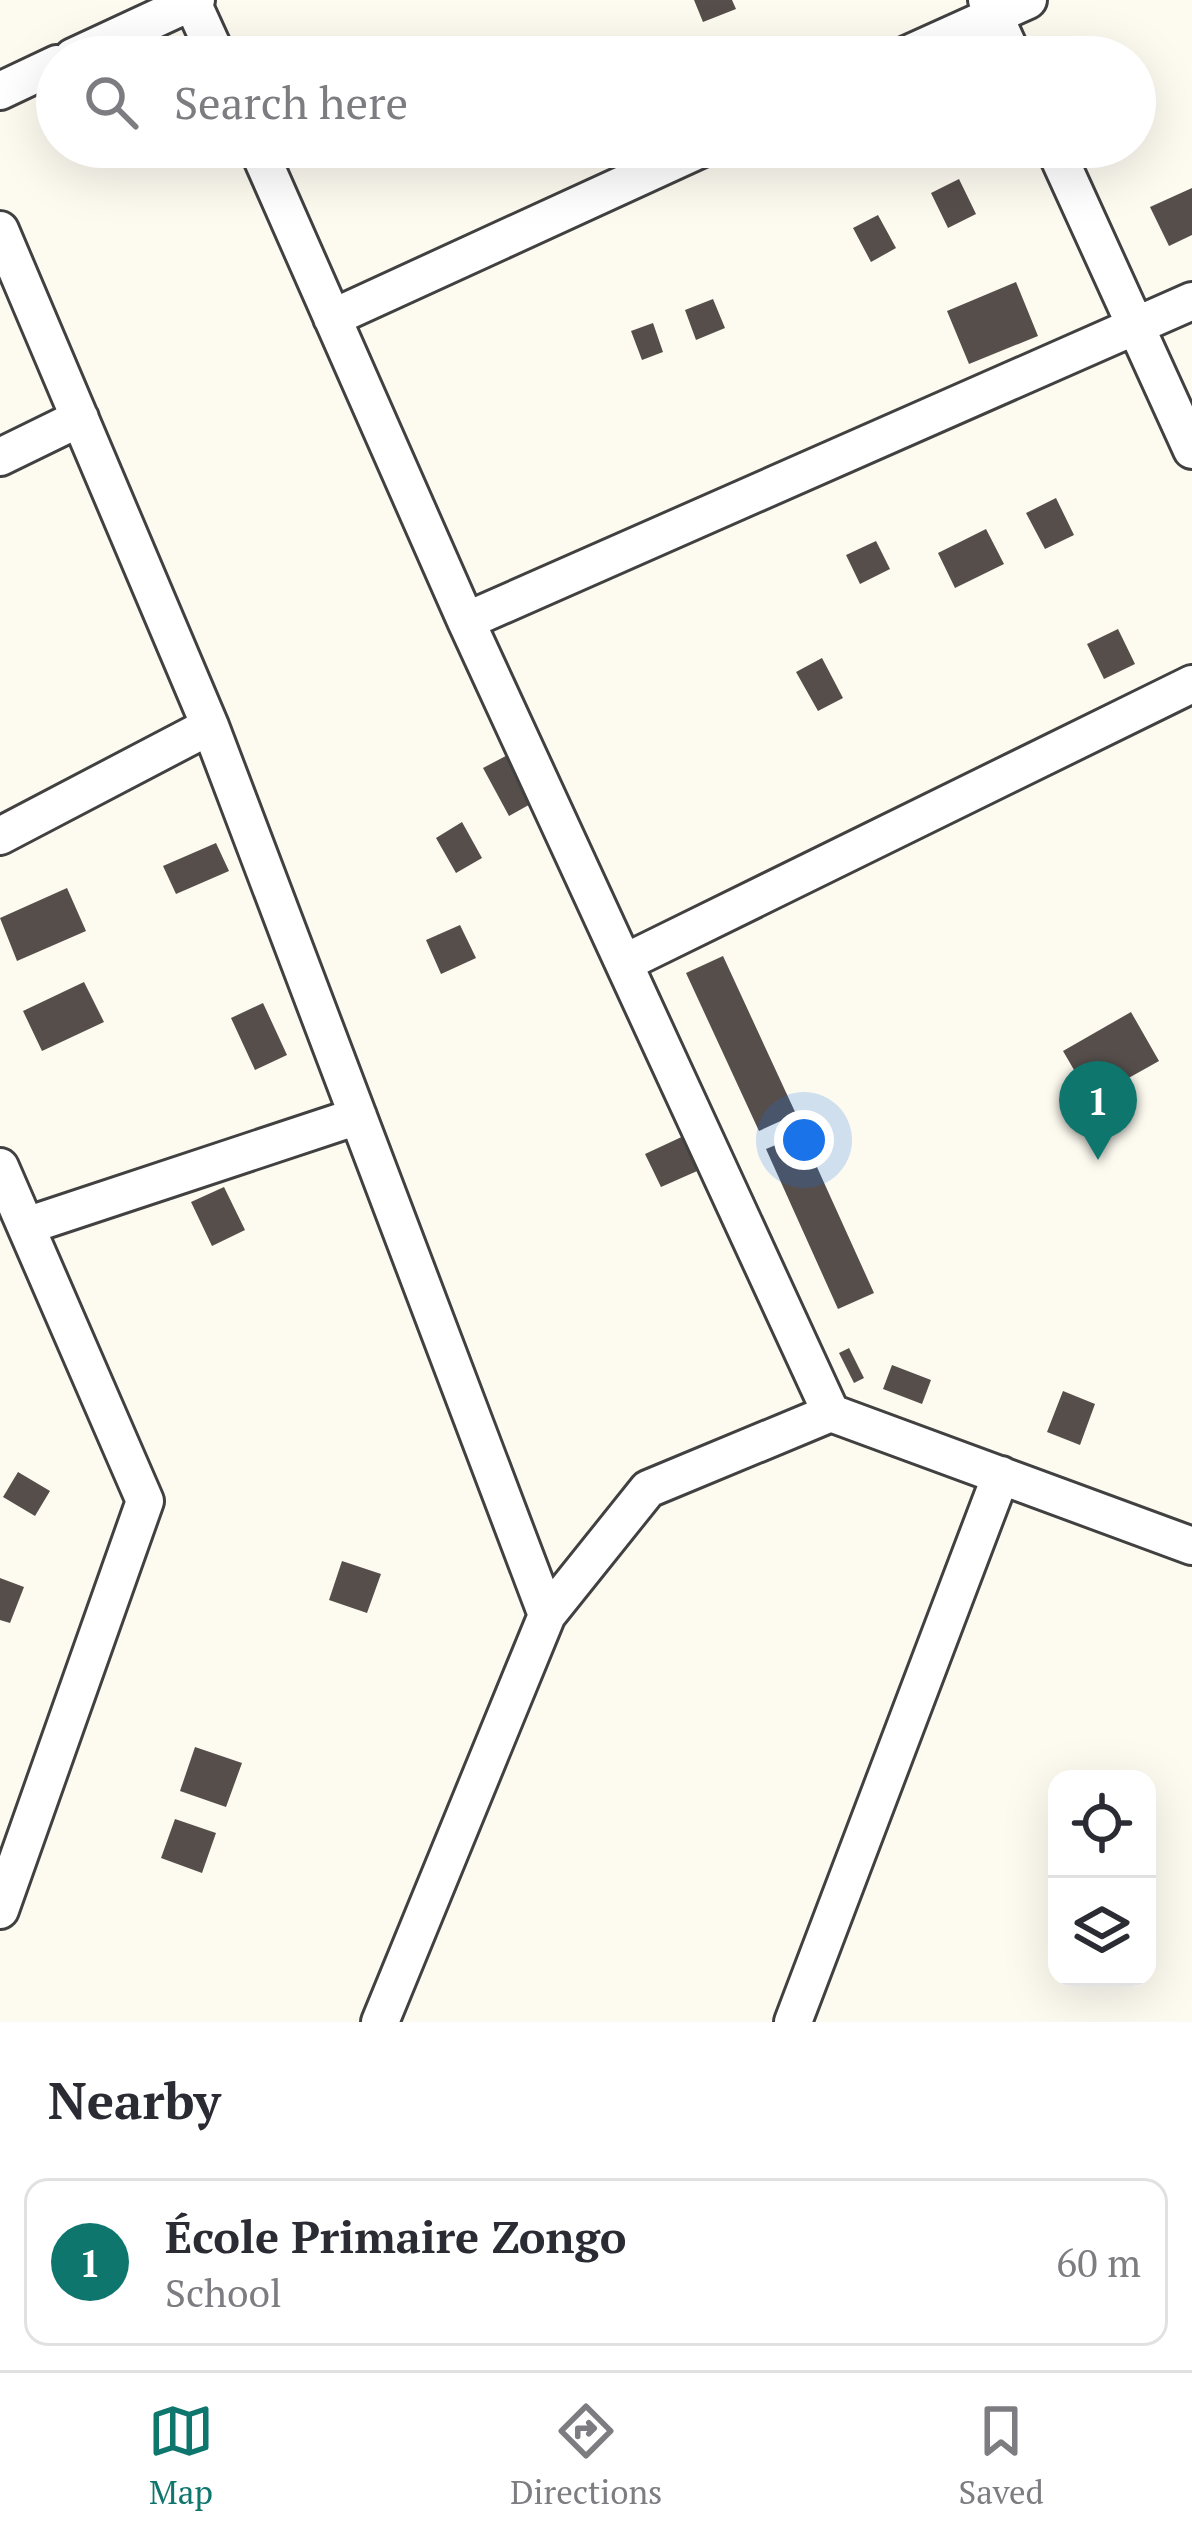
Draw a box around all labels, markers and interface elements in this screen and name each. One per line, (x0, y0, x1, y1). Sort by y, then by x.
search box (36, 36, 1156, 168)
icon: search (78, 69, 144, 135)
text: Search here (174, 72, 408, 132)
pin: 1 (1059, 1061, 1137, 1160)
your location (774, 1110, 834, 1170)
map controls (1048, 1770, 1156, 1986)
button: locate (1048, 1770, 1156, 1878)
button: layers (1048, 1878, 1156, 1986)
text: Nearby (48, 2066, 221, 2134)
text: École Primaire Zongo (165, 2206, 627, 2266)
text: 1 (79, 2236, 101, 2288)
text: 60 m (1056, 2236, 1141, 2288)
text: School (165, 2266, 282, 2318)
tab: Map (148, 2398, 214, 2513)
tab: Directions (510, 2398, 662, 2513)
tab: Saved (959, 2398, 1044, 2513)

